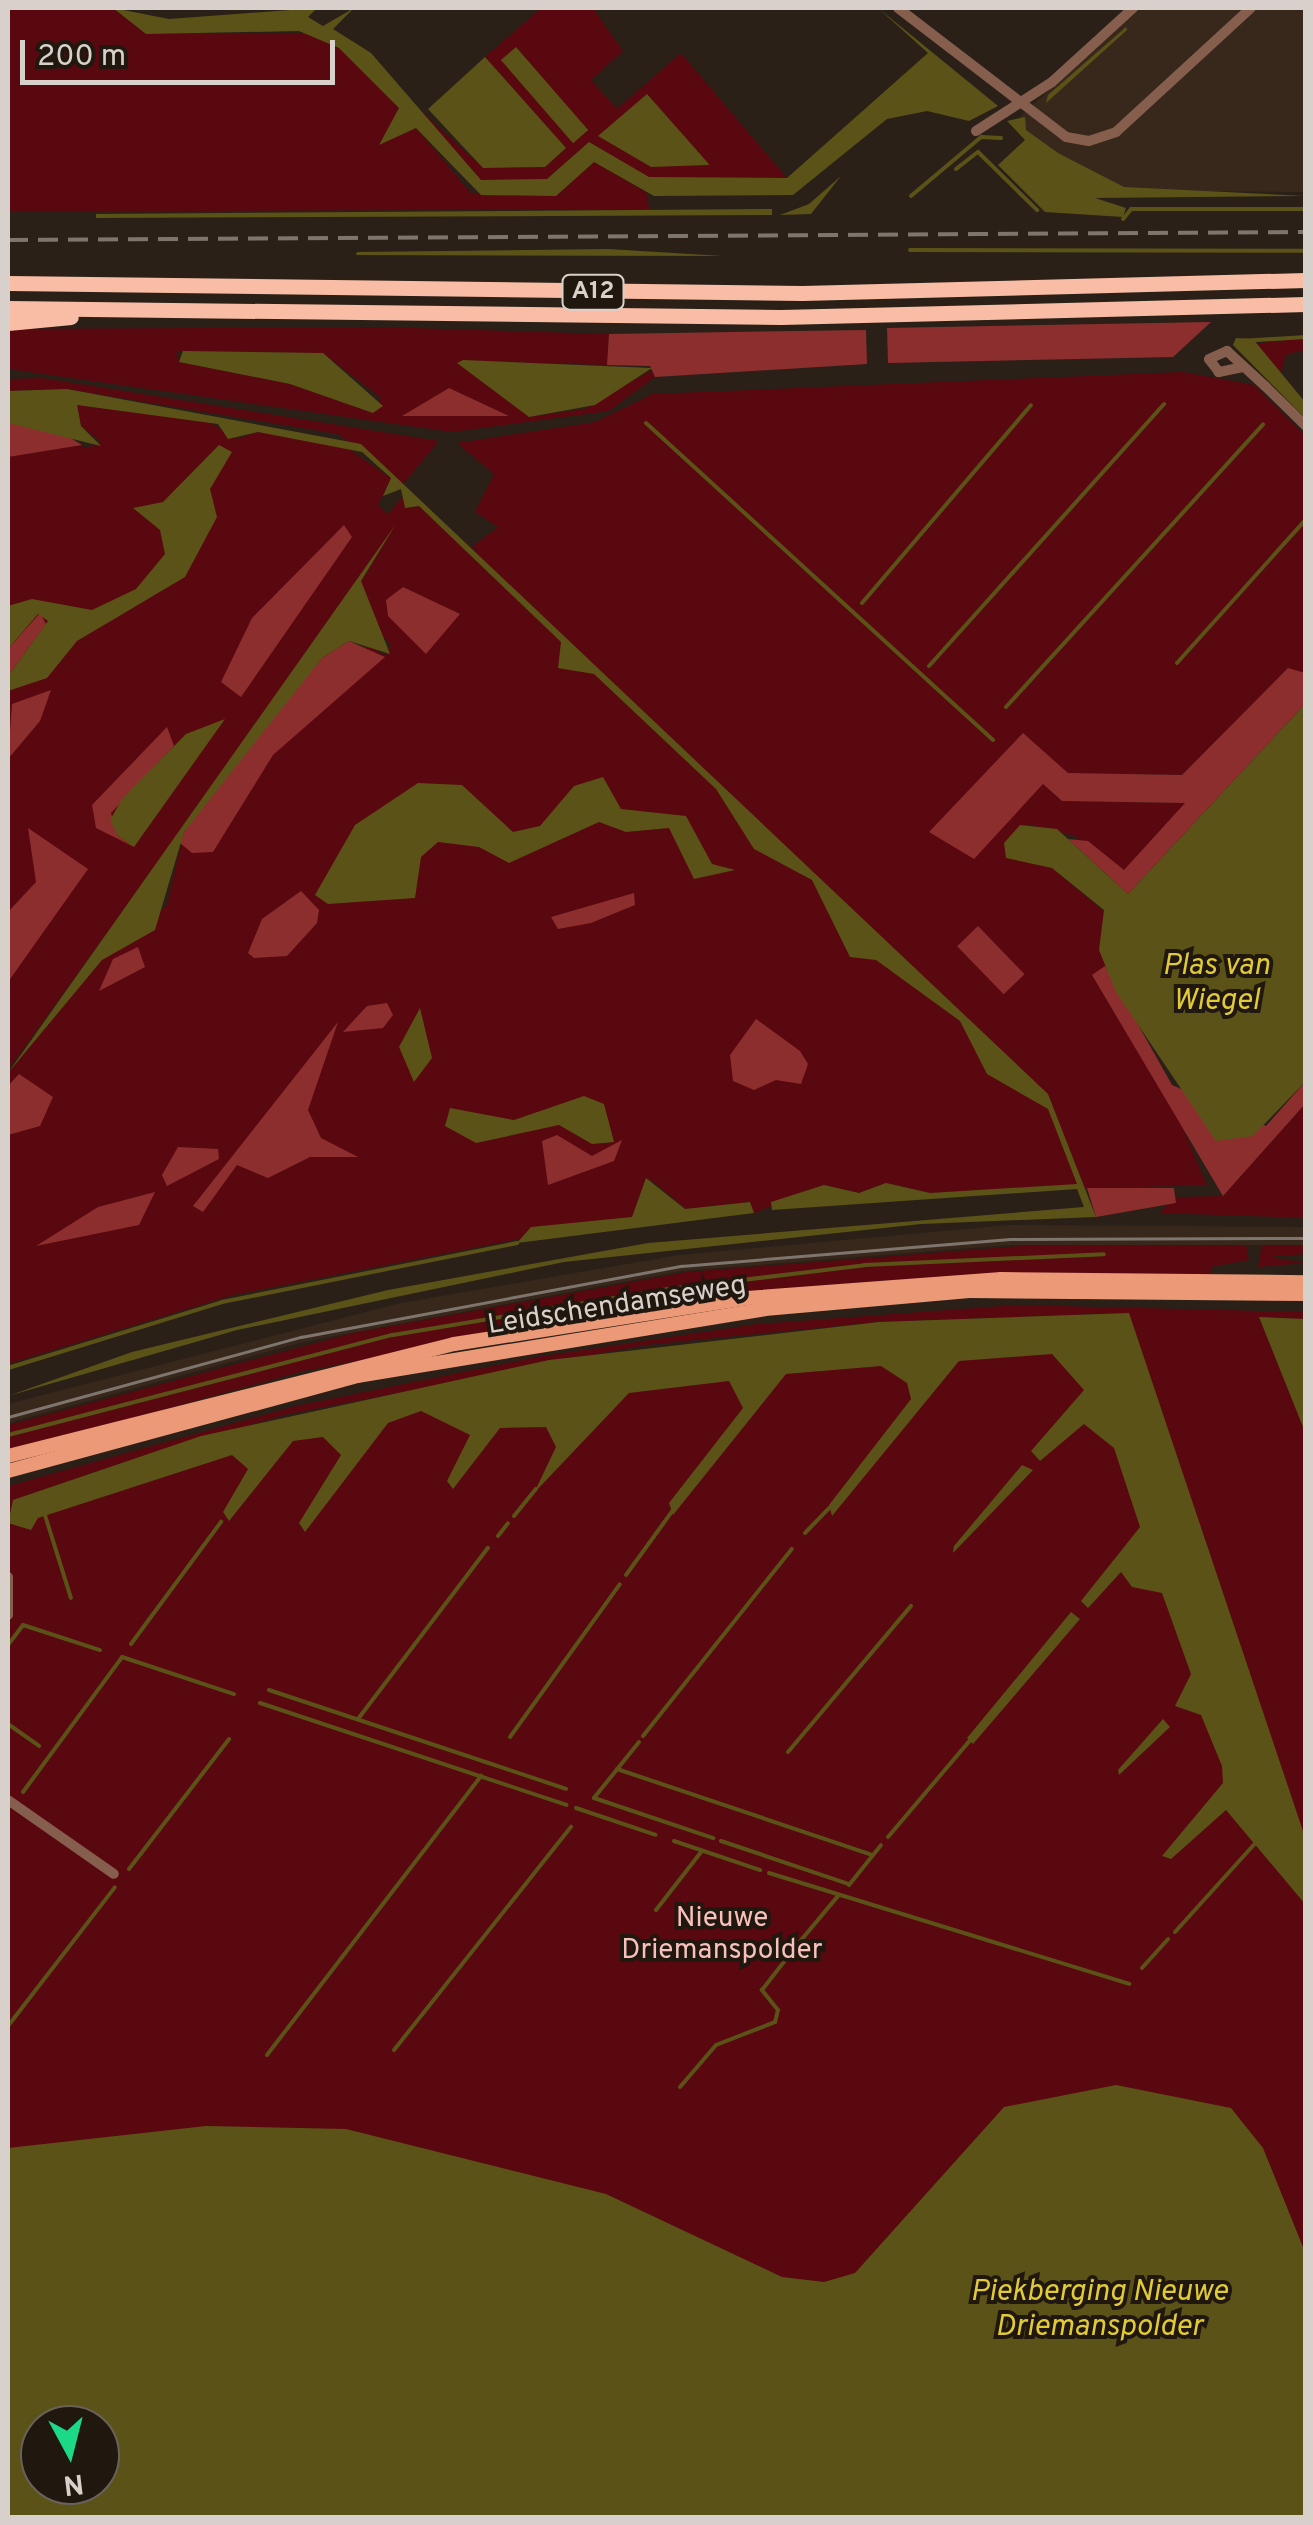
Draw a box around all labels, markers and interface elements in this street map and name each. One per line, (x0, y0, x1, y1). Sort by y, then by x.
scale bar (25, 20, 340, 82)
text: 200 m (37, 39, 126, 76)
road number: A12 (560, 272, 626, 312)
water label: Plas van Wiegel (1162, 949, 1270, 1020)
street label: Leidschendamseweg (485, 1269, 749, 1343)
park label: Nieuwe Driemanspolder (621, 1902, 823, 1968)
water label: Piekberging Nieuwe Driemanspolder (970, 2275, 1228, 2346)
north arrow (20, 2405, 120, 2505)
text: N (61, 2464, 86, 2502)

